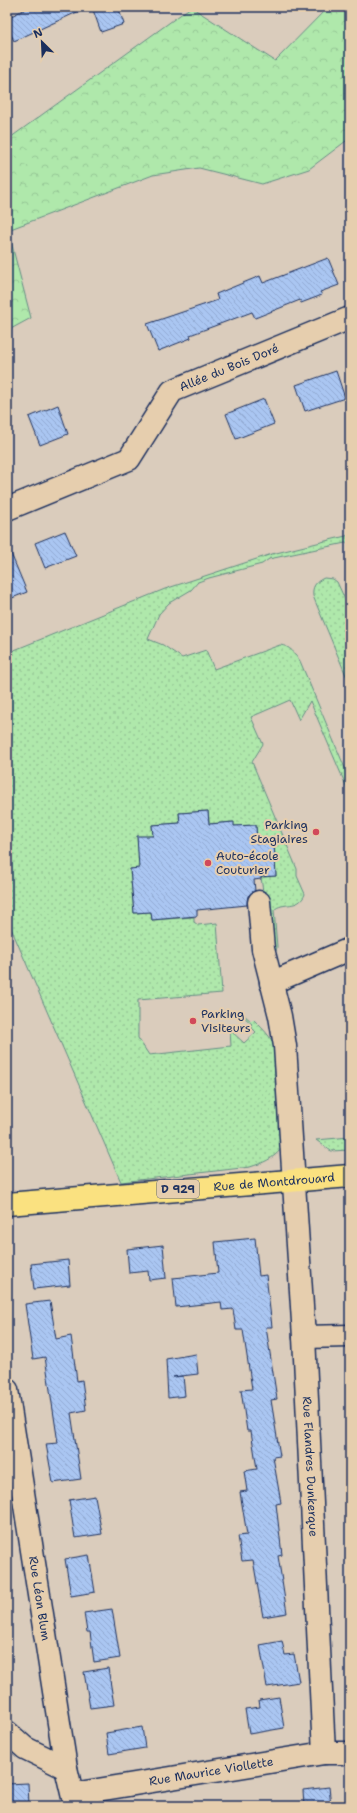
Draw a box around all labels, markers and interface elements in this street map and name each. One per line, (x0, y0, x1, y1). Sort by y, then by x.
north arrow (22, 22, 62, 62)
text: N (31, 25, 45, 42)
street label: Allée du Bois Doré (177, 340, 281, 395)
place label: Parking Stagiaires (251, 817, 308, 847)
marker: Parking Stagiaires (311, 827, 321, 837)
place label: Auto-école Couturier (216, 848, 279, 878)
marker: Auto-école Couturier (203, 858, 213, 868)
place label: Parking Visiteurs (201, 1006, 251, 1036)
marker: Parking Visiteurs (188, 1016, 198, 1026)
street label: Rue de Montdrouard (213, 1169, 336, 1195)
road number: D 929 (157, 1180, 199, 1198)
street label: Rue Flandres Dunkerque (299, 1396, 322, 1537)
street label: Rue Léon Blum (25, 1555, 54, 1642)
street label: Rue Maurice Viollette (148, 1753, 275, 1789)

